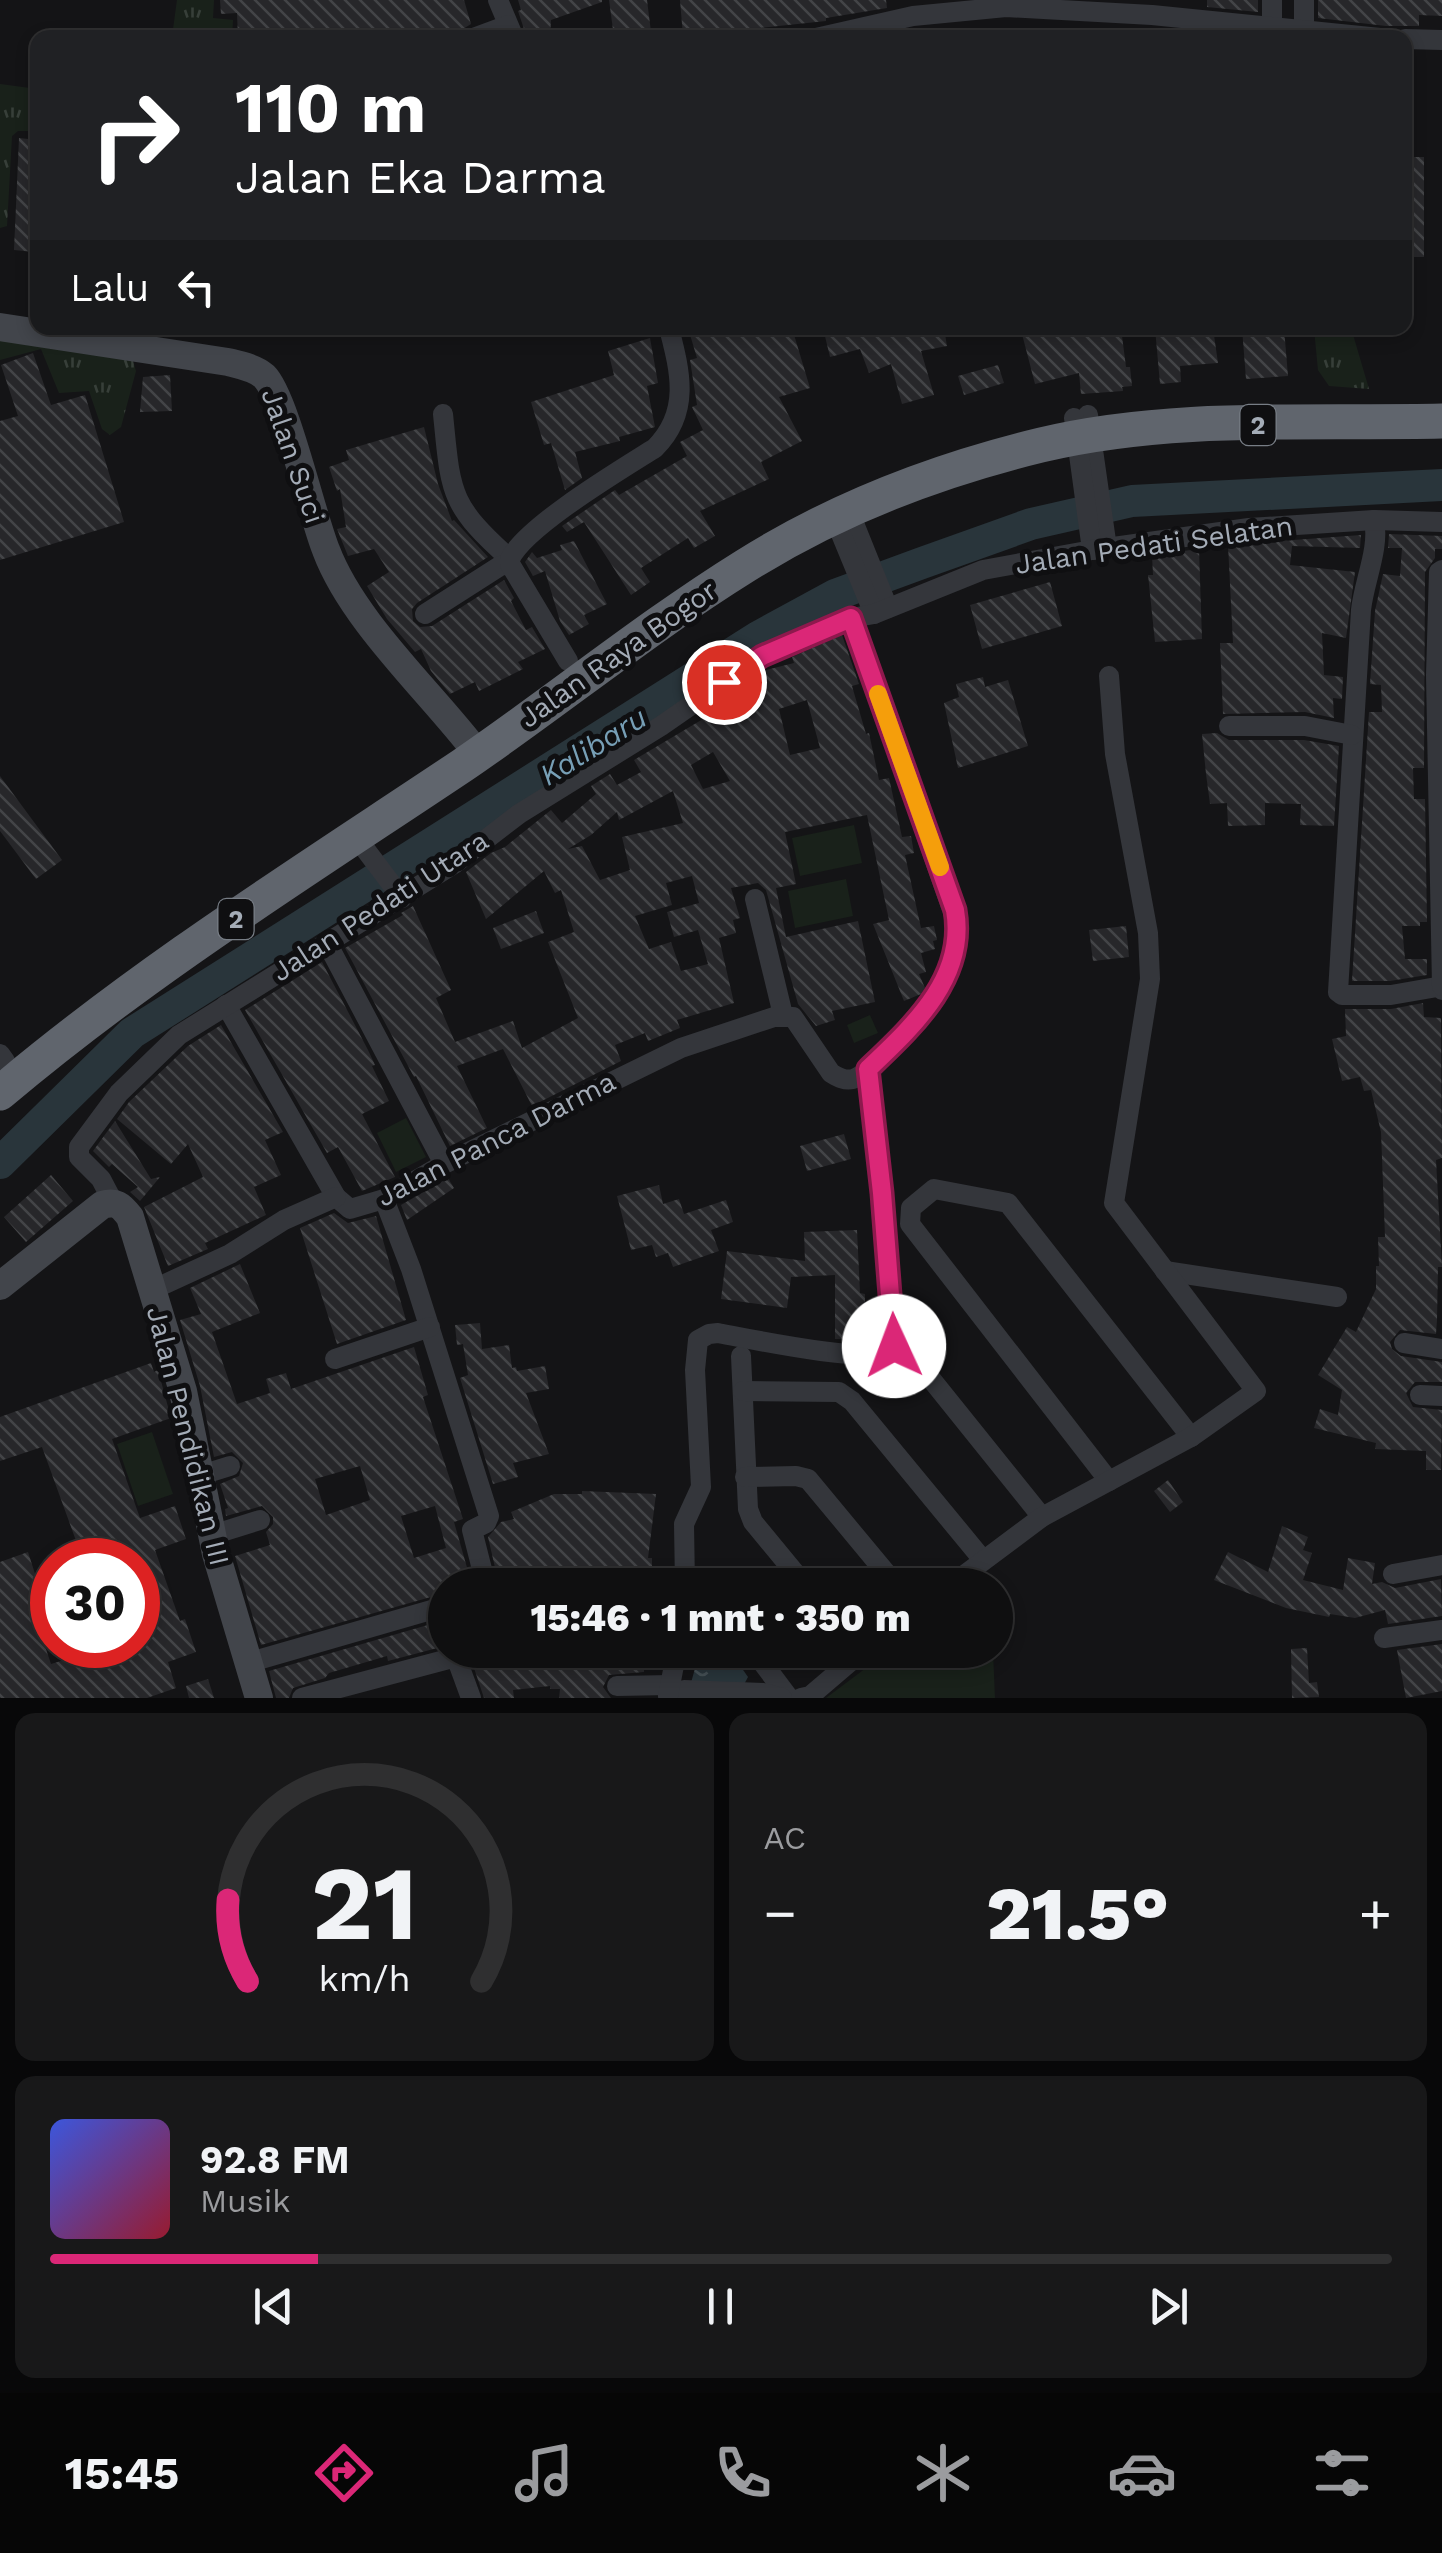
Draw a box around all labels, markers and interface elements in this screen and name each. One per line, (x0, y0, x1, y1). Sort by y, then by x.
text: 110 m (235, 67, 426, 149)
icon: right (70, 70, 200, 200)
text: Jalan Eka Darma (235, 151, 606, 204)
icon: left (169, 260, 224, 315)
text: Lalu (70, 266, 149, 310)
street label: Jalan Suci (254, 384, 332, 528)
road number: 2 (1240, 405, 1276, 445)
street label: Jalan Pedati Selatan (1013, 509, 1295, 581)
street label: Jalan Raya Bogor (513, 574, 723, 734)
pin (682, 640, 767, 725)
icon: arrive (697, 655, 752, 710)
water label: Kalibaru (533, 699, 653, 793)
street label: Jalan Pedati Utara (266, 824, 494, 988)
road number: 2 (218, 899, 254, 939)
street label: Jalan Panca Darma (371, 1064, 621, 1213)
position arrow (842, 1294, 946, 1398)
street label: Jalan Pendidikan III (140, 1303, 236, 1569)
speed limit sign: 30 (30, 1538, 160, 1668)
text: 15:46 · 1 mnt · 350 m (530, 1596, 911, 1640)
text: AC (764, 1819, 806, 1857)
text: 21 (311, 1842, 418, 1964)
text: 21.5° (986, 1869, 1169, 1957)
text: − (764, 1881, 797, 1945)
text: + (1359, 1881, 1392, 1945)
text: km/h (318, 1958, 410, 2000)
text: 92.8 FM (200, 2138, 350, 2182)
text: Musik (200, 2182, 290, 2220)
icon: previous (246, 2279, 301, 2334)
icon: pause (693, 2279, 748, 2334)
icon: next (1141, 2279, 1196, 2334)
icon: directions (309, 2438, 379, 2508)
icon: music (509, 2438, 579, 2508)
icon: phone (708, 2438, 778, 2508)
icon: climate (908, 2438, 978, 2508)
icon: car (1107, 2438, 1177, 2508)
icon: filters (1307, 2438, 1377, 2508)
text: 15:45 (65, 2447, 179, 2500)

